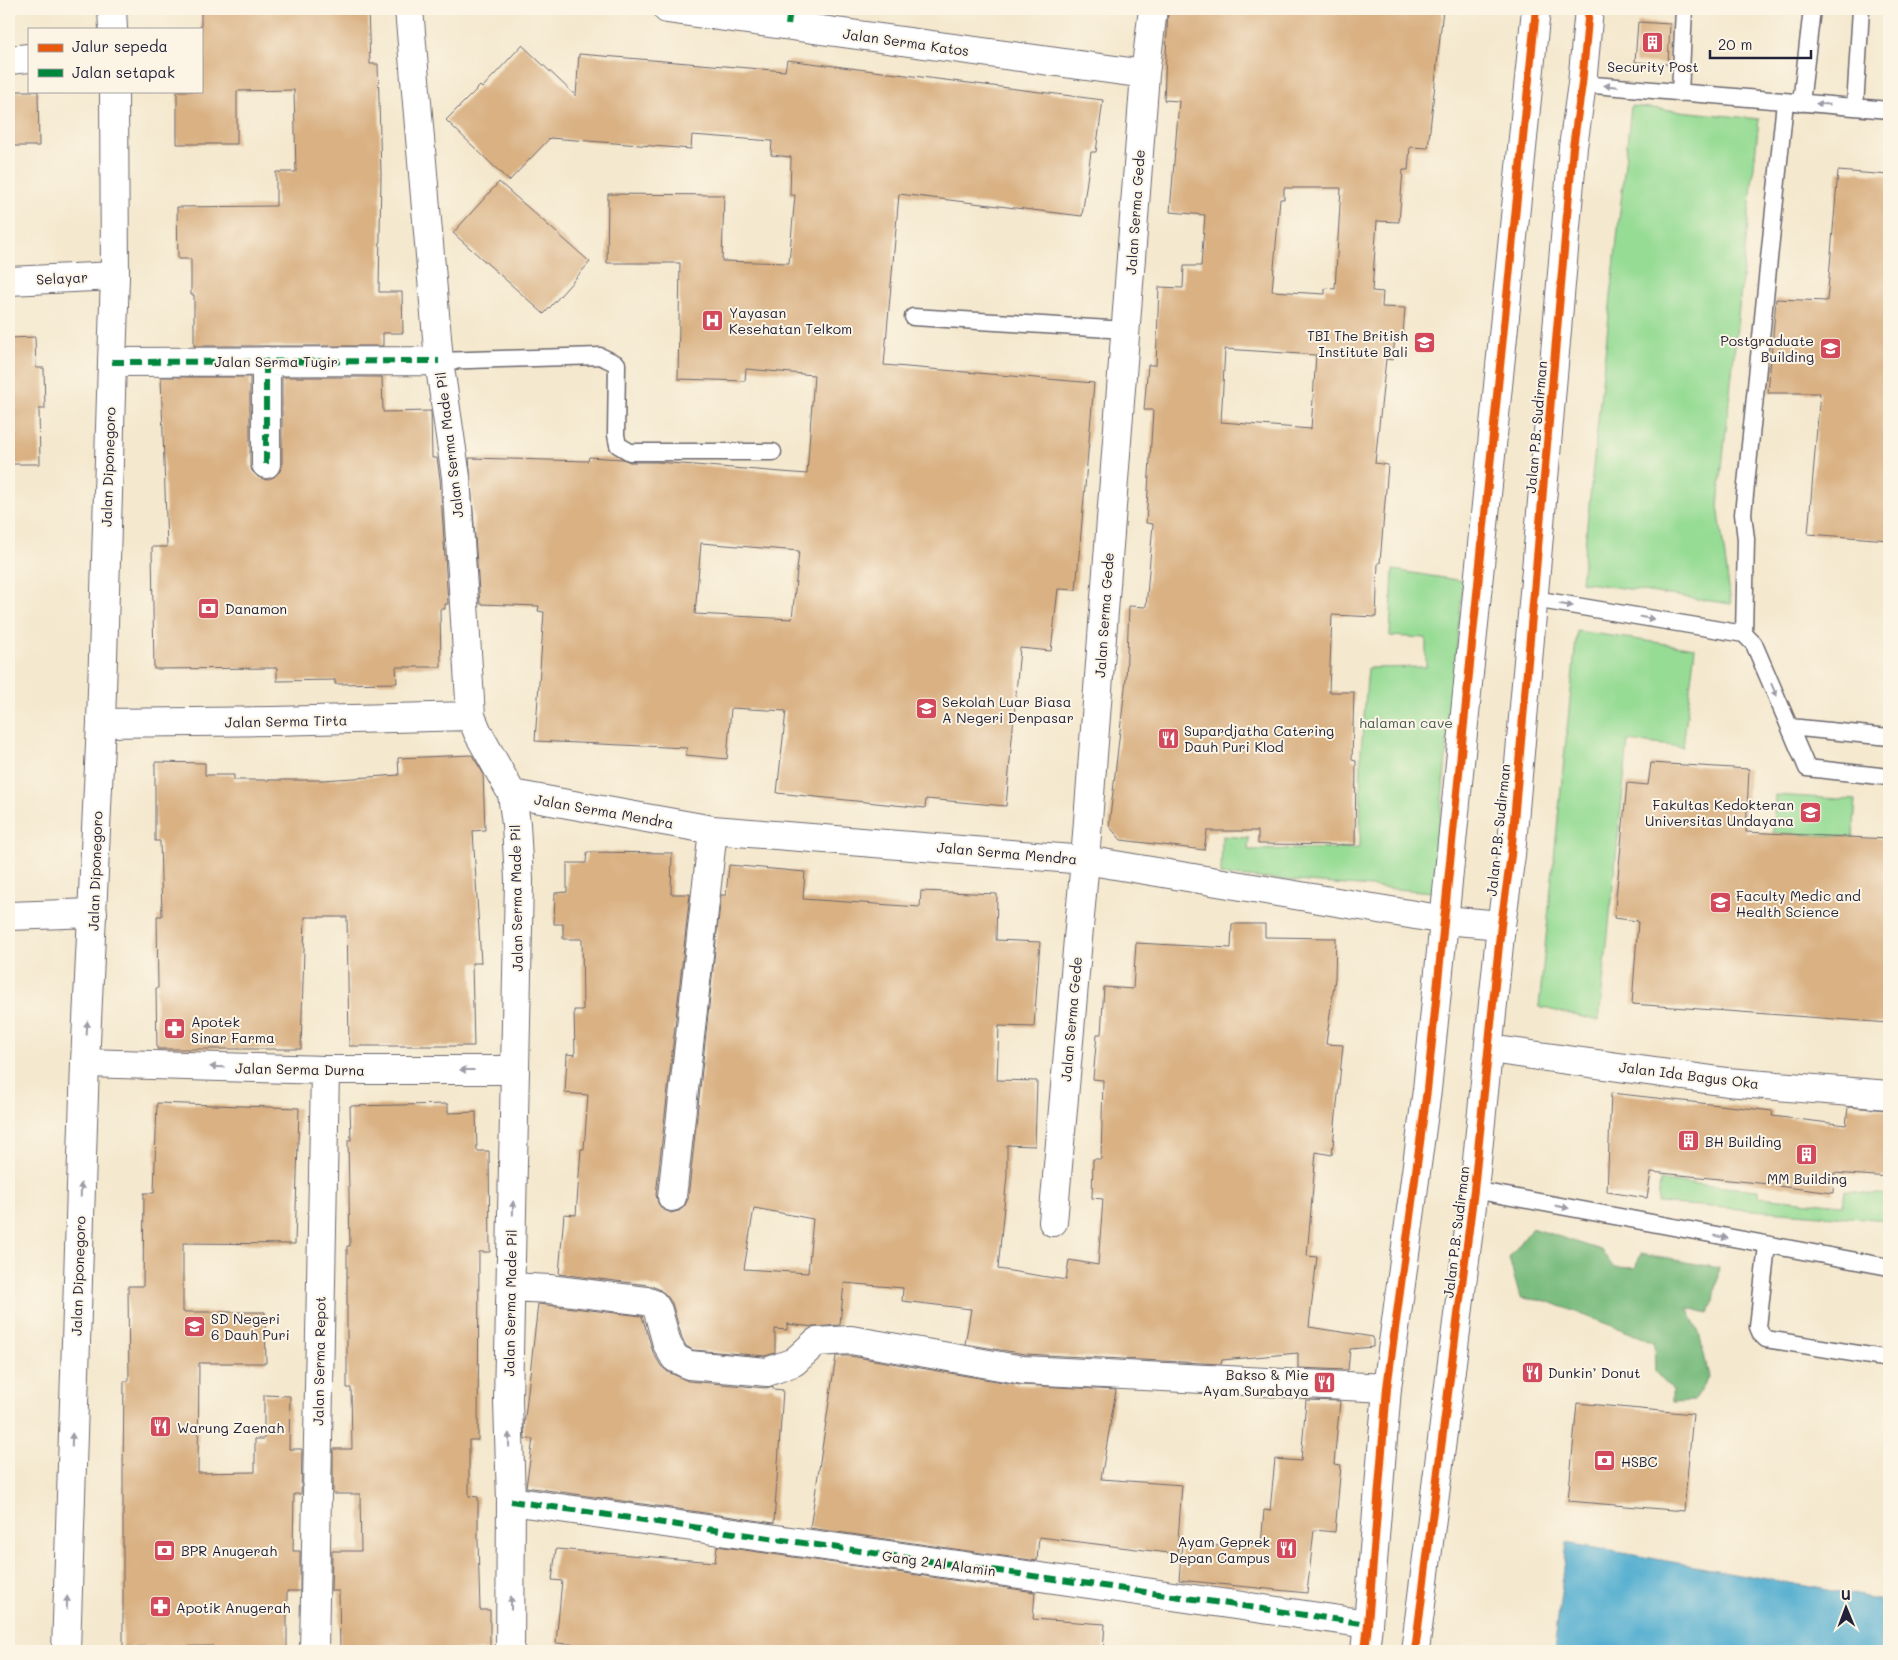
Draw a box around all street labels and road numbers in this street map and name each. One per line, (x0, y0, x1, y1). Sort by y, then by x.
street label: Jalan Serma Katos (842, 24, 970, 60)
street label: Jalan Serma Gede (1121, 149, 1149, 275)
street label: Selayar (36, 267, 88, 289)
street label: Jalan Serma Tugir (214, 352, 338, 371)
street label: Jalan P.B. Sudirman (1521, 360, 1551, 494)
street label: Jalan Serma Made Pil (431, 371, 467, 519)
street label: Jalan Diponegoro (96, 407, 120, 527)
street label: Jalan Serma Gede (1090, 552, 1118, 678)
street label: Jalan Serma Tirta (224, 710, 348, 732)
street label: Jalan P.B. Sudirman (1482, 763, 1514, 897)
street label: Jalan Serma Mendra (533, 789, 675, 833)
street label: Jalan Diponegoro (83, 811, 107, 931)
street label: Jalan Serma Made Pil (505, 824, 527, 972)
street label: Jalan Serma Mendra (936, 837, 1078, 869)
street label: Jalan Serma Gede (1056, 956, 1086, 1082)
street label: Jalan Ida Bagus Oka (1618, 1057, 1760, 1093)
street label: Jalan Serma Durna (235, 1058, 365, 1080)
street label: Jalan P.B. Sudirman (1438, 1165, 1474, 1299)
street label: Jalan Diponegoro (66, 1216, 90, 1336)
street label: Jalan Serma Made Pil (499, 1229, 521, 1377)
street label: Jalan Serma Repot (308, 1296, 330, 1426)
street label: Gang 2 Al Alamin (881, 1546, 997, 1580)

